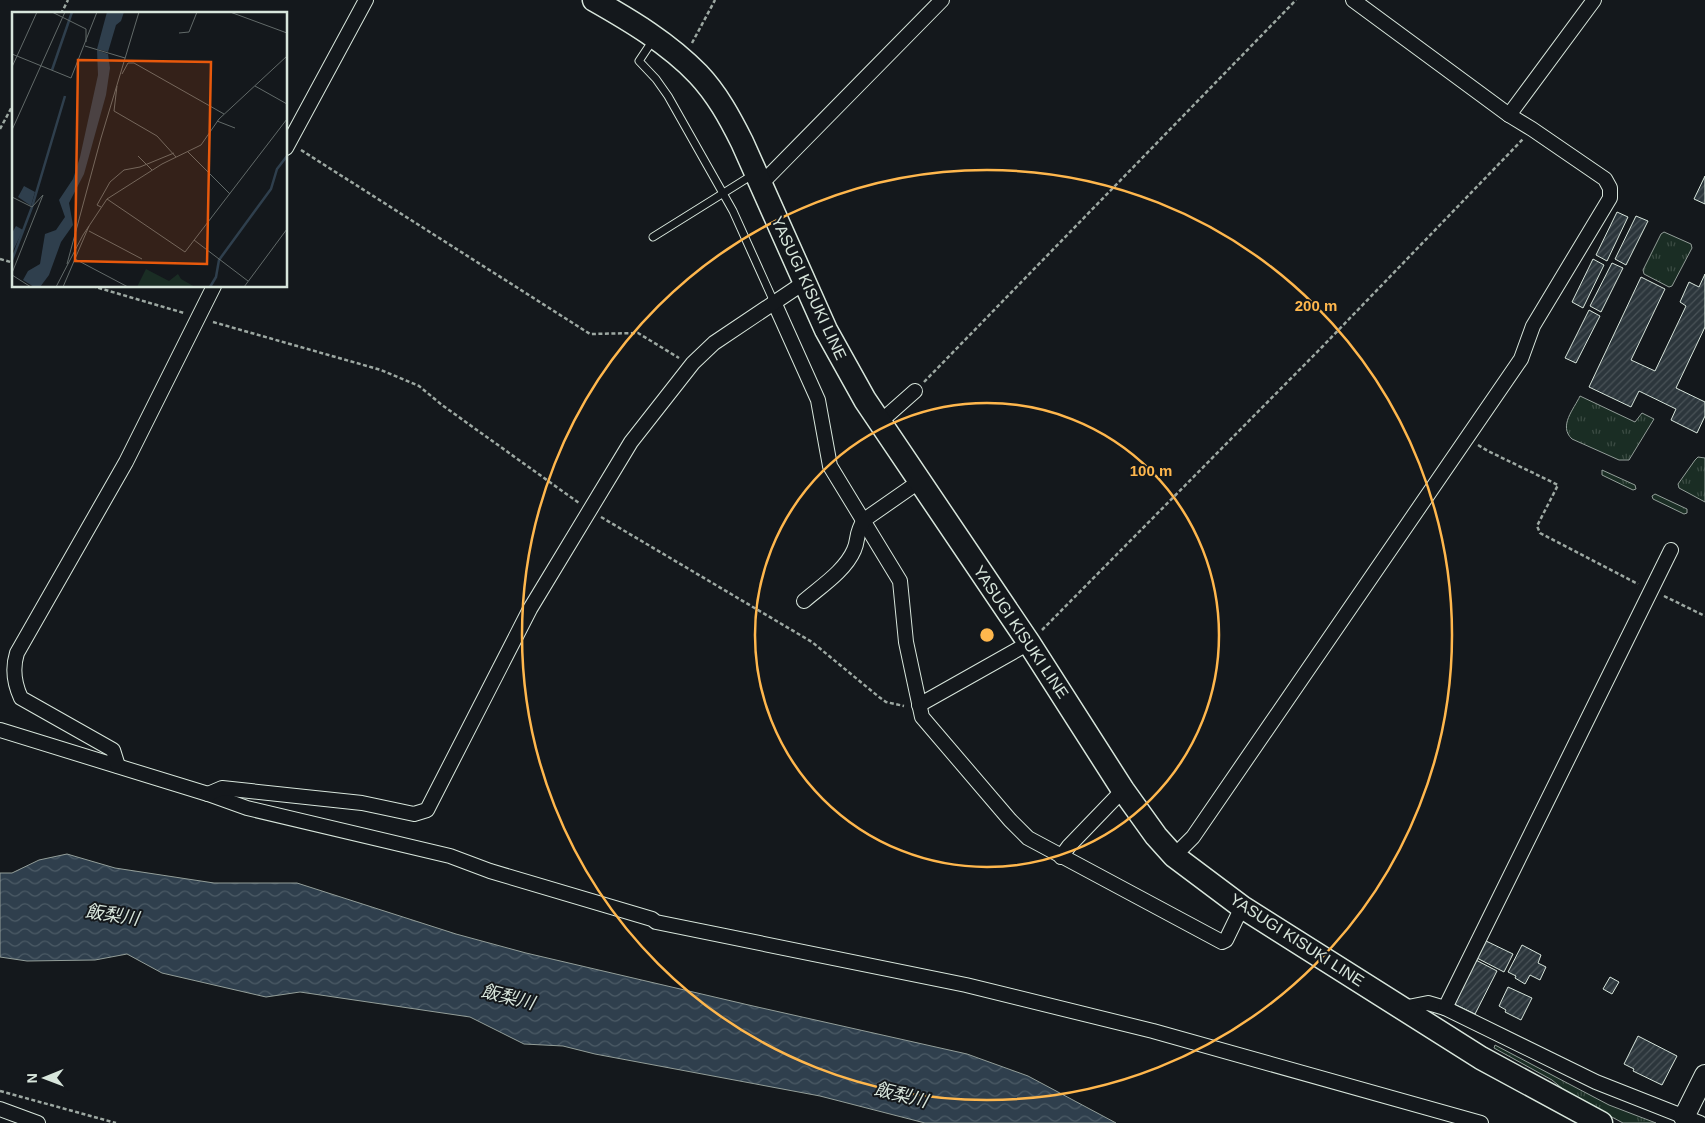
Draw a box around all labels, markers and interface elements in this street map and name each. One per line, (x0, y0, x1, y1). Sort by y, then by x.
inset map (12, 12, 288, 288)
street label: YASUGI KISUKI LINE (768, 214, 850, 362)
text: 200 m (1295, 297, 1337, 314)
text: 100 m (1130, 462, 1172, 479)
street label: YASUGI KISUKI LINE (970, 562, 1072, 702)
centre of rings (978, 626, 996, 644)
street label: YASUGI KISUKI LINE (1227, 890, 1367, 990)
water label: 飯梨川 (84, 901, 142, 929)
water label: 飯梨川 (479, 981, 539, 1014)
north arrow (20, 1053, 70, 1103)
text: N (24, 1073, 40, 1083)
water label: 飯梨川 (872, 1079, 932, 1112)

